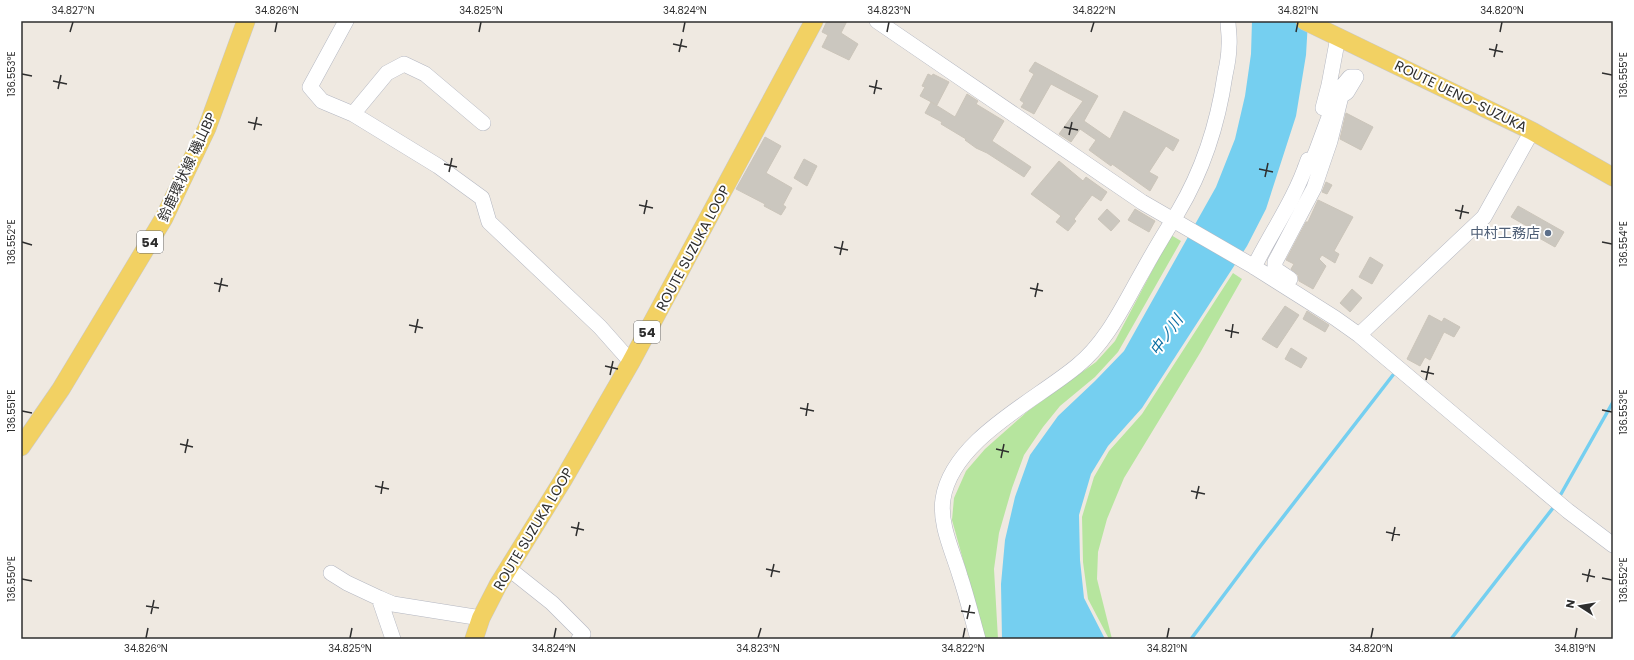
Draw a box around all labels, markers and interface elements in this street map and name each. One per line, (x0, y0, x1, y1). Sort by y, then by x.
text: 34.827°N (52, 3, 94, 18)
text: 34.826°N (255, 3, 299, 18)
text: 34.825°N (459, 3, 503, 18)
text: 34.824°N (663, 3, 707, 18)
text: 34.823°N (867, 3, 911, 18)
text: 34.822°N (1072, 3, 1116, 18)
text: 34.821°N (1278, 3, 1318, 18)
text: 34.820°N (1480, 3, 1524, 18)
text: 136.553°E (4, 51, 19, 97)
text: 136.555°E (1616, 52, 1631, 98)
street label: ROUTE UENO-SUZUKA (1391, 55, 1531, 137)
street label: 鈴鹿環状線 磯山BP (153, 109, 221, 225)
street label: ROUTE SUZUKA LOOP (651, 182, 735, 314)
text: 136.552°E (4, 219, 19, 265)
text: 136.554°E (1616, 221, 1631, 267)
place label: 中村工務店 (1470, 223, 1540, 243)
marker: 中村工務店 (1543, 228, 1553, 238)
road number: 54 (137, 231, 163, 253)
water label: 中ノ川 (1144, 309, 1189, 359)
road number: 54 (634, 321, 660, 343)
text: 136.553°E (1616, 389, 1631, 435)
text: 136.551°E (4, 390, 19, 432)
street label: ROUTE SUZUKA LOOP (488, 464, 578, 594)
text: 136.550°E (4, 556, 19, 602)
text: 136.552°E (1616, 557, 1631, 603)
north arrow (1560, 586, 1600, 626)
text: N (1562, 598, 1579, 610)
text: 34.826°N (124, 641, 168, 656)
text: 34.825°N (328, 641, 372, 656)
text: 34.824°N (532, 641, 576, 656)
text: 34.823°N (736, 641, 780, 656)
text: 34.822°N (941, 641, 985, 656)
text: 34.821°N (1147, 641, 1187, 656)
text: 34.820°N (1349, 641, 1393, 656)
text: 34.819°N (1554, 641, 1596, 656)

